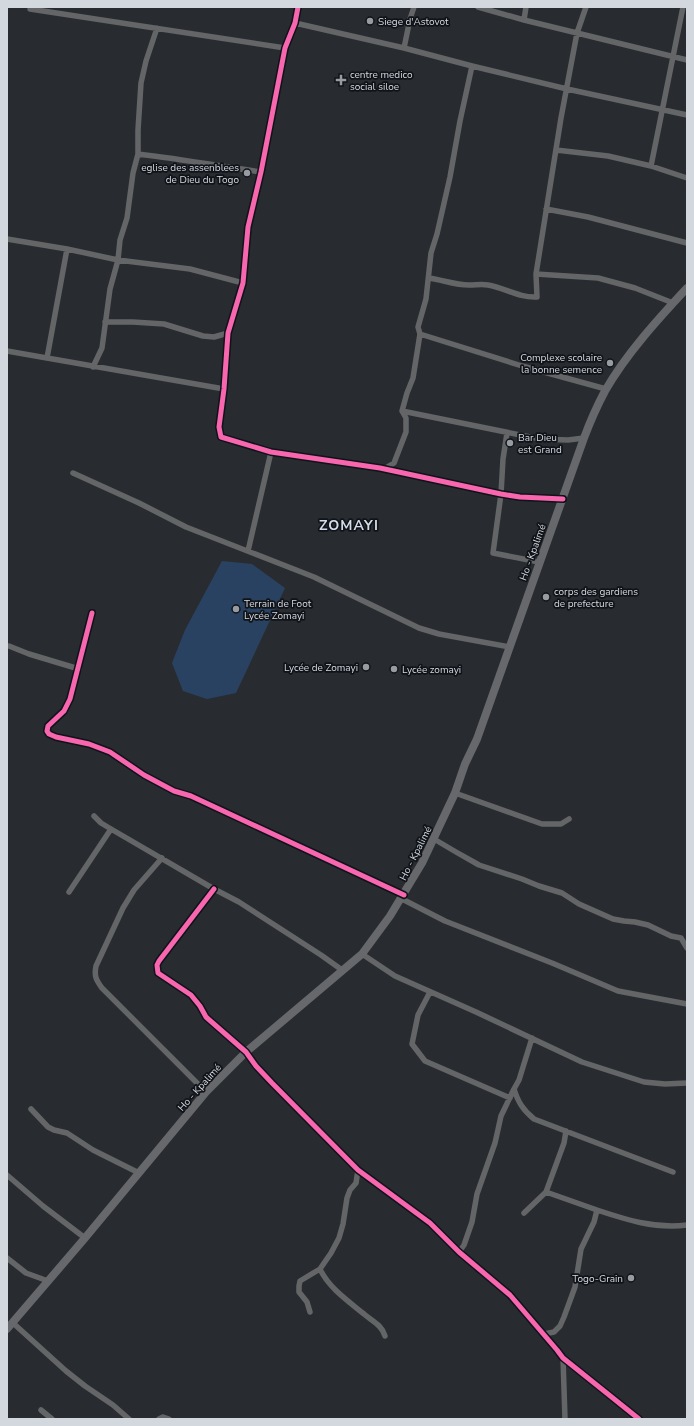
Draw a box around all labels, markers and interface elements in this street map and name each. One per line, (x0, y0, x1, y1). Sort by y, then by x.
place label: Siege d'Astovot (378, 15, 449, 29)
marker: Siege d'Astovot (365, 16, 375, 26)
place label: centre medico social siloe (350, 68, 413, 94)
marker: centre medico social siloe (335, 74, 347, 86)
place label: eglise des assenblees de Dieu du Togo (141, 161, 239, 187)
marker: eglise des assenblees de Dieu du Togo (242, 168, 252, 178)
place label: Complexe scolaire la bonne semence (520, 351, 602, 377)
marker: Complexe scolaire la bonne semence (605, 358, 615, 368)
place label: Bar Dieu est Grand (518, 431, 562, 457)
marker: Bar Dieu est Grand (505, 438, 515, 448)
district label: ZOMAYI (319, 516, 379, 535)
street label: Ho - Kpalimé (516, 522, 550, 583)
place label: corps des gardiens de prefecture (554, 585, 638, 611)
marker: corps des gardiens de prefecture (541, 592, 551, 602)
place label: Terrain de Foot Lycée Zomayi (244, 597, 312, 623)
marker: Terrain de Foot Lycée Zomayi (231, 604, 241, 614)
place label: Lycée de Zomayi (284, 661, 358, 675)
marker: Lycée de Zomayi (361, 662, 371, 672)
place label: Lycée zomayi (402, 663, 461, 677)
marker: Lycée zomayi (389, 664, 399, 674)
street label: Ho - Kpalimé (396, 824, 436, 883)
street label: Ho - Kpalimé (175, 1061, 225, 1114)
place label: Togo-Grain (572, 1272, 623, 1286)
marker: Togo-Grain (626, 1273, 636, 1283)

